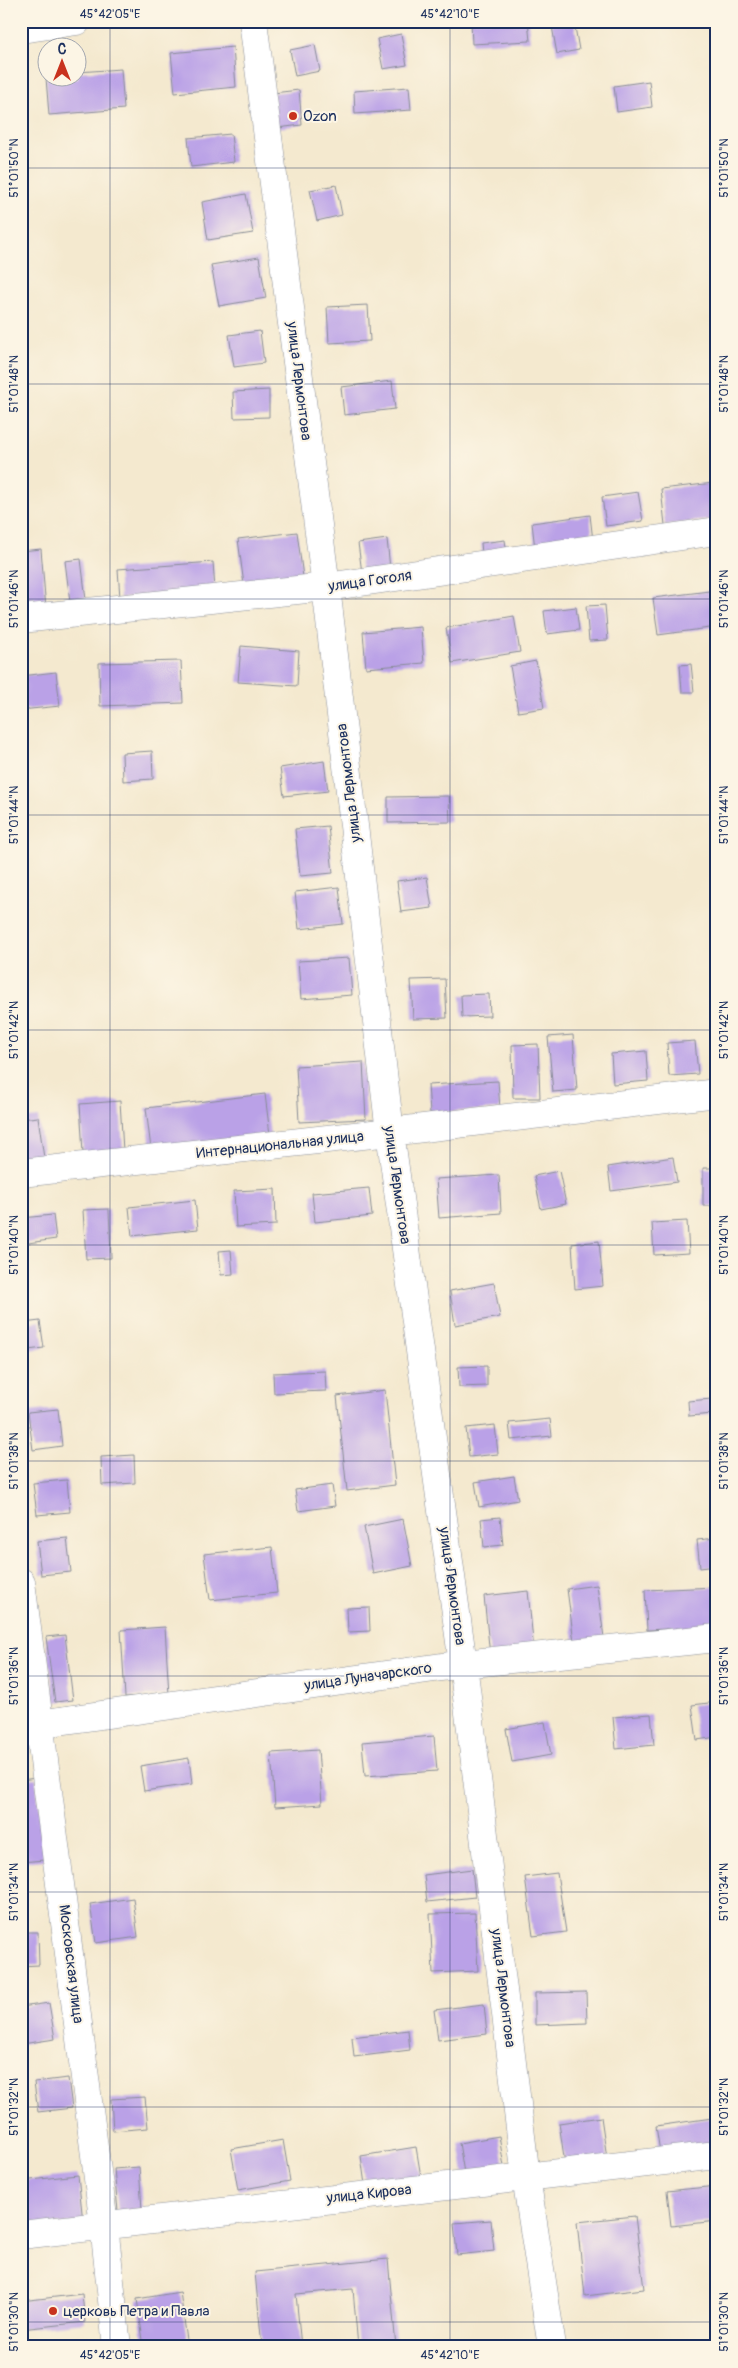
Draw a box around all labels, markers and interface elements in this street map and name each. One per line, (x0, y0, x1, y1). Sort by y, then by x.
text: 45°42'05"E (80, 7, 140, 22)
text: 45°42'10"E (421, 7, 479, 22)
north arrow (38, 38, 88, 88)
text: С (58, 41, 67, 58)
place label: Ozon (303, 107, 337, 126)
marker: Ozon (287, 110, 299, 122)
text: 51°01'50"N (7, 138, 22, 198)
text: 51°01'50"N (717, 138, 732, 198)
street label: улица Лермонтова (282, 320, 316, 441)
text: 51°01'48"N (7, 355, 22, 413)
text: 51°01'48"N (717, 355, 732, 413)
street label: улица Гоголя (326, 566, 413, 596)
text: 51°01'46"N (7, 570, 22, 628)
text: 51°01'46"N (717, 570, 732, 628)
street label: улица Лермонтова (332, 723, 366, 844)
text: 51°01'44"N (7, 786, 22, 844)
text: 51°01'44"N (717, 786, 732, 844)
text: 51°01'42"N (7, 1001, 22, 1059)
text: 51°01'42"N (717, 1001, 732, 1059)
street label: улица Лермонтова (379, 1124, 415, 1245)
street label: Интернациональная улица (195, 1127, 365, 1163)
text: 51°01'40"N (7, 1215, 22, 1275)
text: 51°01'40"N (717, 1215, 732, 1275)
text: 51°01'38"N (7, 1432, 22, 1490)
text: 51°01'38"N (717, 1432, 732, 1490)
street label: улица Лермонтова (434, 1525, 470, 1646)
text: 51°01'36"N (7, 1647, 22, 1705)
text: 51°01'36"N (717, 1647, 732, 1705)
street label: улица Луначарского (302, 1659, 433, 1696)
text: 51°01'34"N (7, 1863, 22, 1921)
text: 51°01'34"N (717, 1863, 732, 1921)
street label: Московская улица (54, 1903, 88, 2025)
street label: улица Лермонтова (486, 1927, 520, 2048)
text: 51°01'32"N (7, 2078, 22, 2136)
text: 51°01'32"N (717, 2078, 732, 2136)
street label: улица Кирова (325, 2180, 412, 2208)
text: 51°01'30"N (7, 2292, 22, 2352)
text: 51°01'30"N (717, 2292, 732, 2352)
place label: церковь Петра и Павла (63, 2302, 210, 2321)
marker: церковь Петра и Павла (47, 2305, 59, 2317)
text: 45°42'05"E (80, 2348, 140, 2363)
text: 45°42'10"E (421, 2348, 479, 2363)

